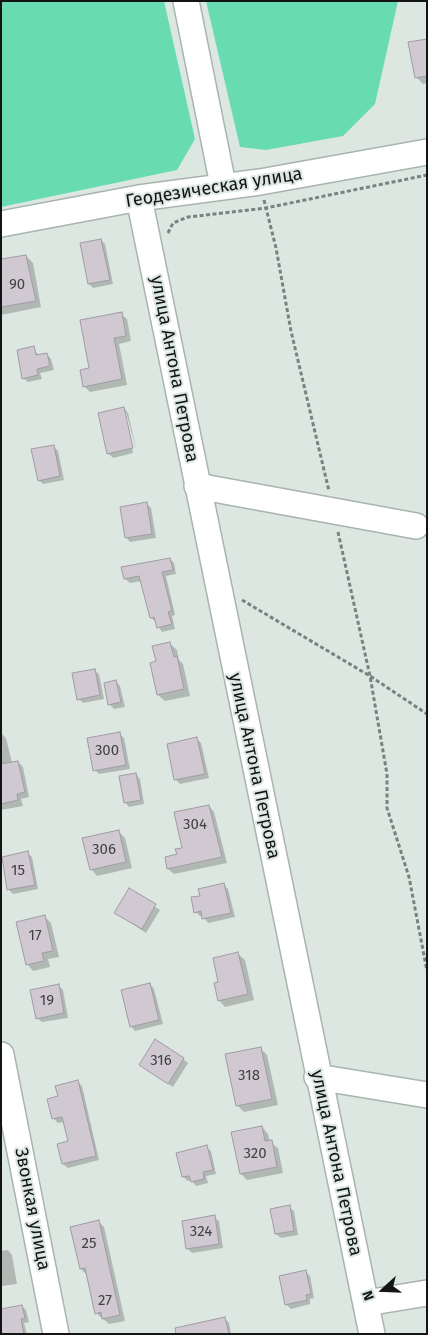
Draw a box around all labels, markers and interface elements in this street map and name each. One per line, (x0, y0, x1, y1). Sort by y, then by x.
street label: Геодезическая улица (124, 163, 304, 213)
street label: улица Антона Петрова (145, 274, 203, 464)
house number: 90 (9, 276, 25, 294)
street label: улица Антона Петрова (224, 671, 284, 861)
house number: 300 (95, 742, 119, 760)
house number: 304 (183, 816, 207, 834)
house number: 306 (92, 841, 116, 859)
house number: 15 (11, 862, 25, 880)
house number: 17 (28, 927, 42, 945)
house number: 19 (40, 992, 54, 1010)
house number: 316 (150, 1052, 172, 1070)
house number: 318 (238, 1067, 260, 1085)
street label: улица Антона Петрова (306, 1068, 366, 1258)
house number: 320 (243, 1145, 267, 1163)
street label: Звонкая улица (10, 1146, 54, 1272)
house number: 324 (190, 1223, 212, 1241)
house number: 25 (82, 1235, 96, 1253)
north arrow (358, 1265, 408, 1315)
text: N (359, 1288, 378, 1303)
house number: 27 (98, 1292, 112, 1310)

